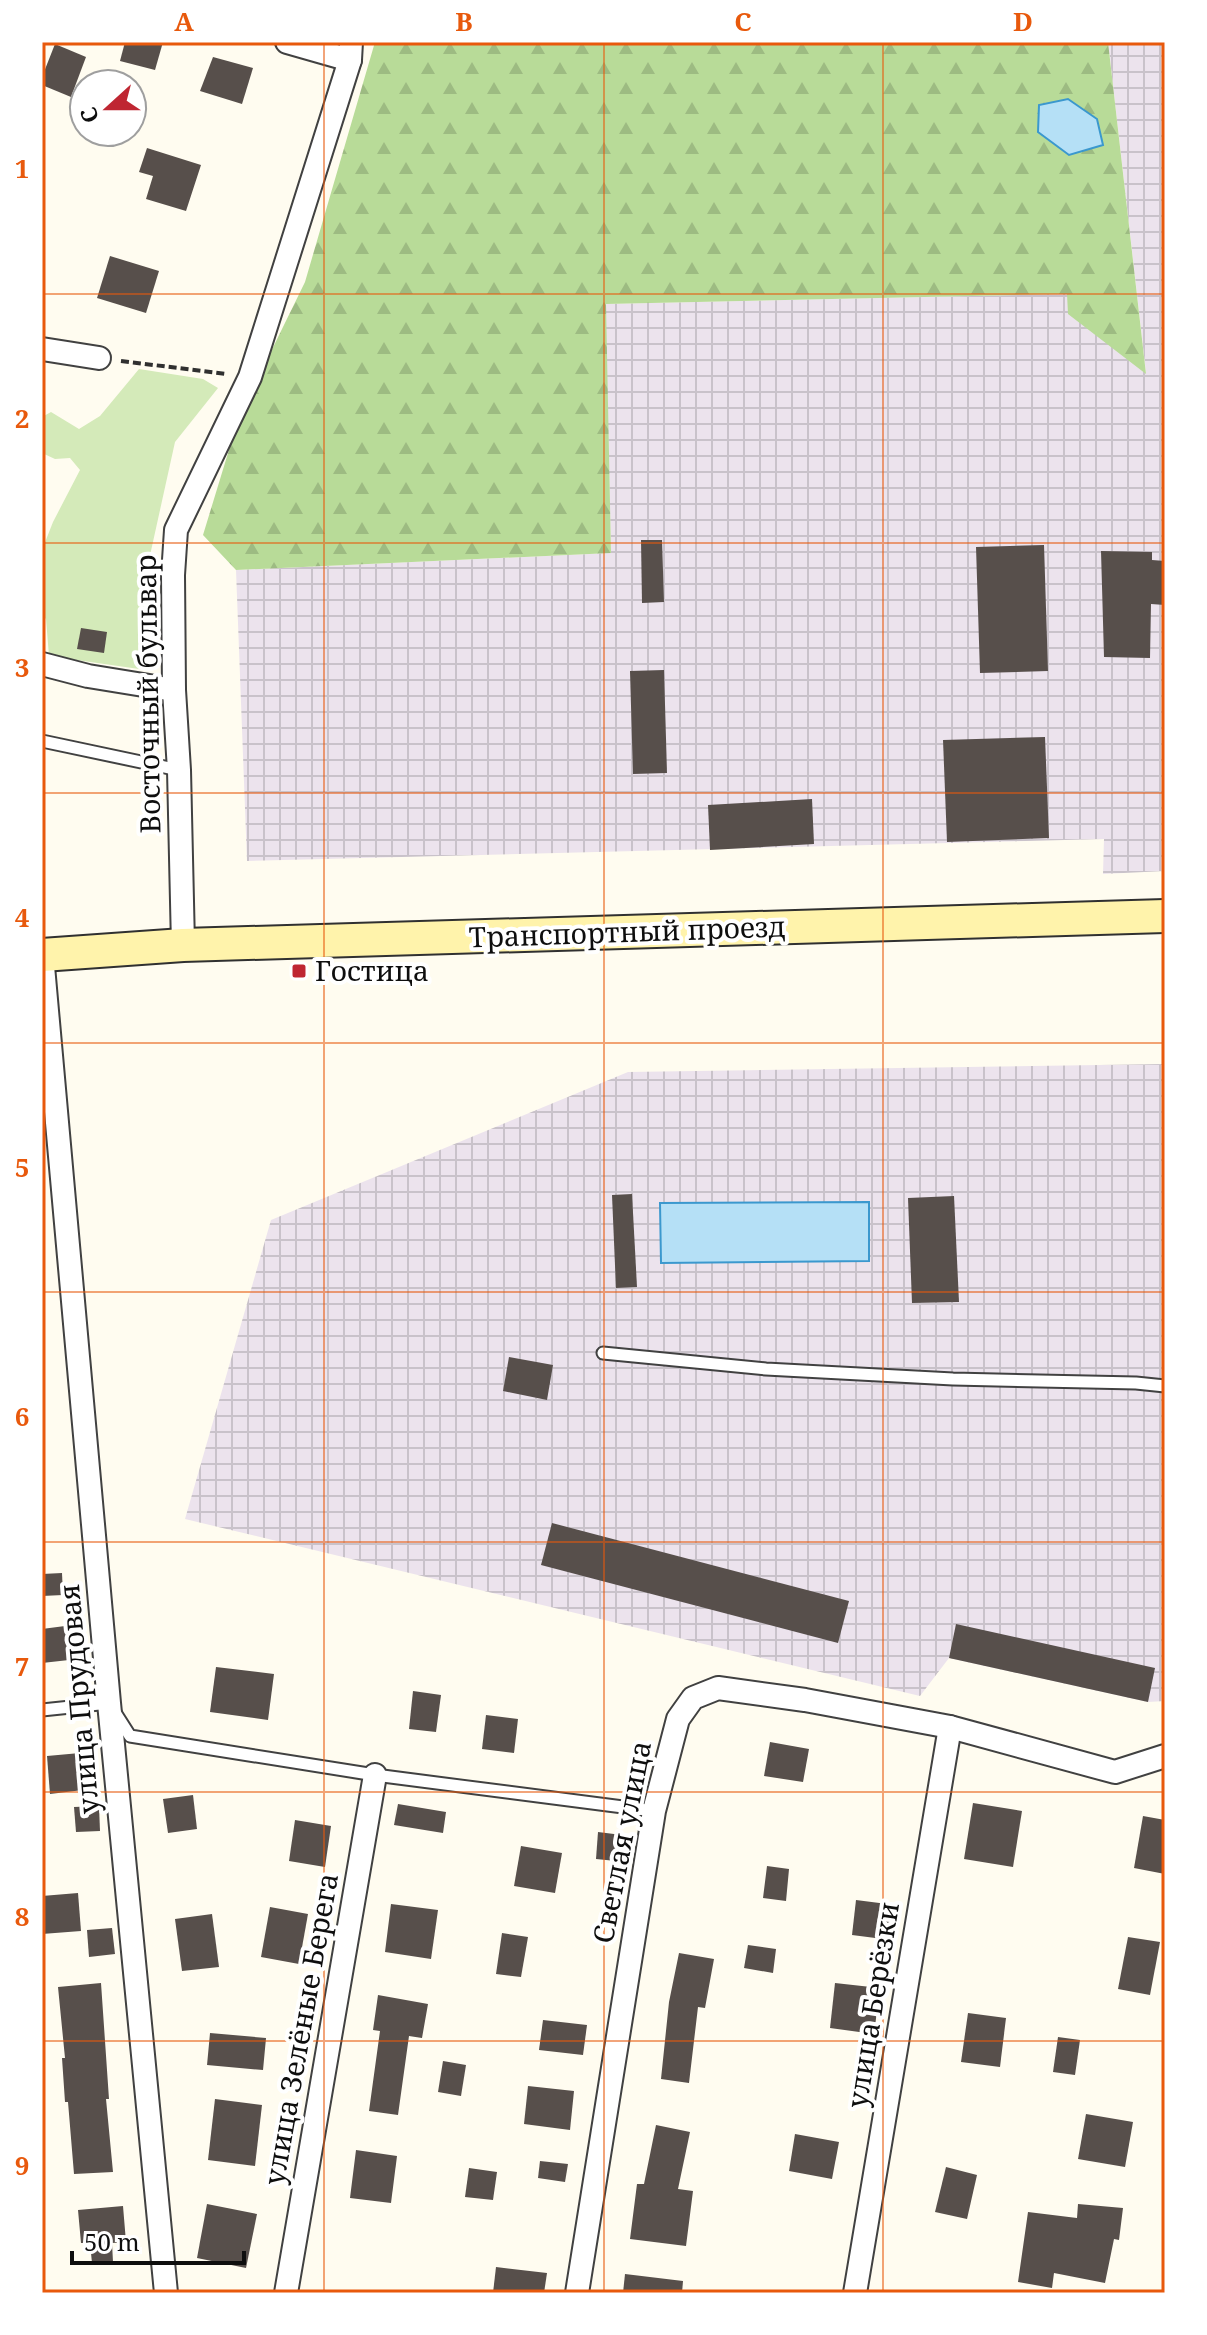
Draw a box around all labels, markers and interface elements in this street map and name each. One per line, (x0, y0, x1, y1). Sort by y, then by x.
text: A (174, 3, 194, 39)
text: B (455, 3, 473, 39)
text: C (734, 3, 752, 39)
text: D (1013, 3, 1033, 39)
north arrow (68, 68, 148, 148)
text: С (72, 103, 105, 128)
text: 1 (15, 150, 29, 186)
text: 2 (15, 400, 29, 436)
street label: Восточный бульвар (126, 554, 168, 834)
text: 3 (15, 649, 29, 685)
text: 4 (15, 899, 30, 935)
street label: Транспортный проезд (468, 906, 786, 956)
place label: Гостица (315, 951, 429, 989)
marker: Гостица (290, 962, 308, 980)
text: 5 (15, 1149, 29, 1185)
text: 6 (15, 1398, 29, 1434)
street label: улица Прудовая (49, 1583, 107, 1816)
text: 7 (15, 1648, 29, 1684)
street label: Светлая улица (583, 1737, 659, 1946)
street label: улица Зелёные Берега (254, 1870, 346, 2188)
text: 8 (15, 1898, 29, 1934)
street label: улица Берёзки (837, 1899, 907, 2111)
text: 9 (15, 2147, 29, 2183)
scale bar (72, 2215, 244, 2265)
text: 50 m (84, 2225, 140, 2258)

